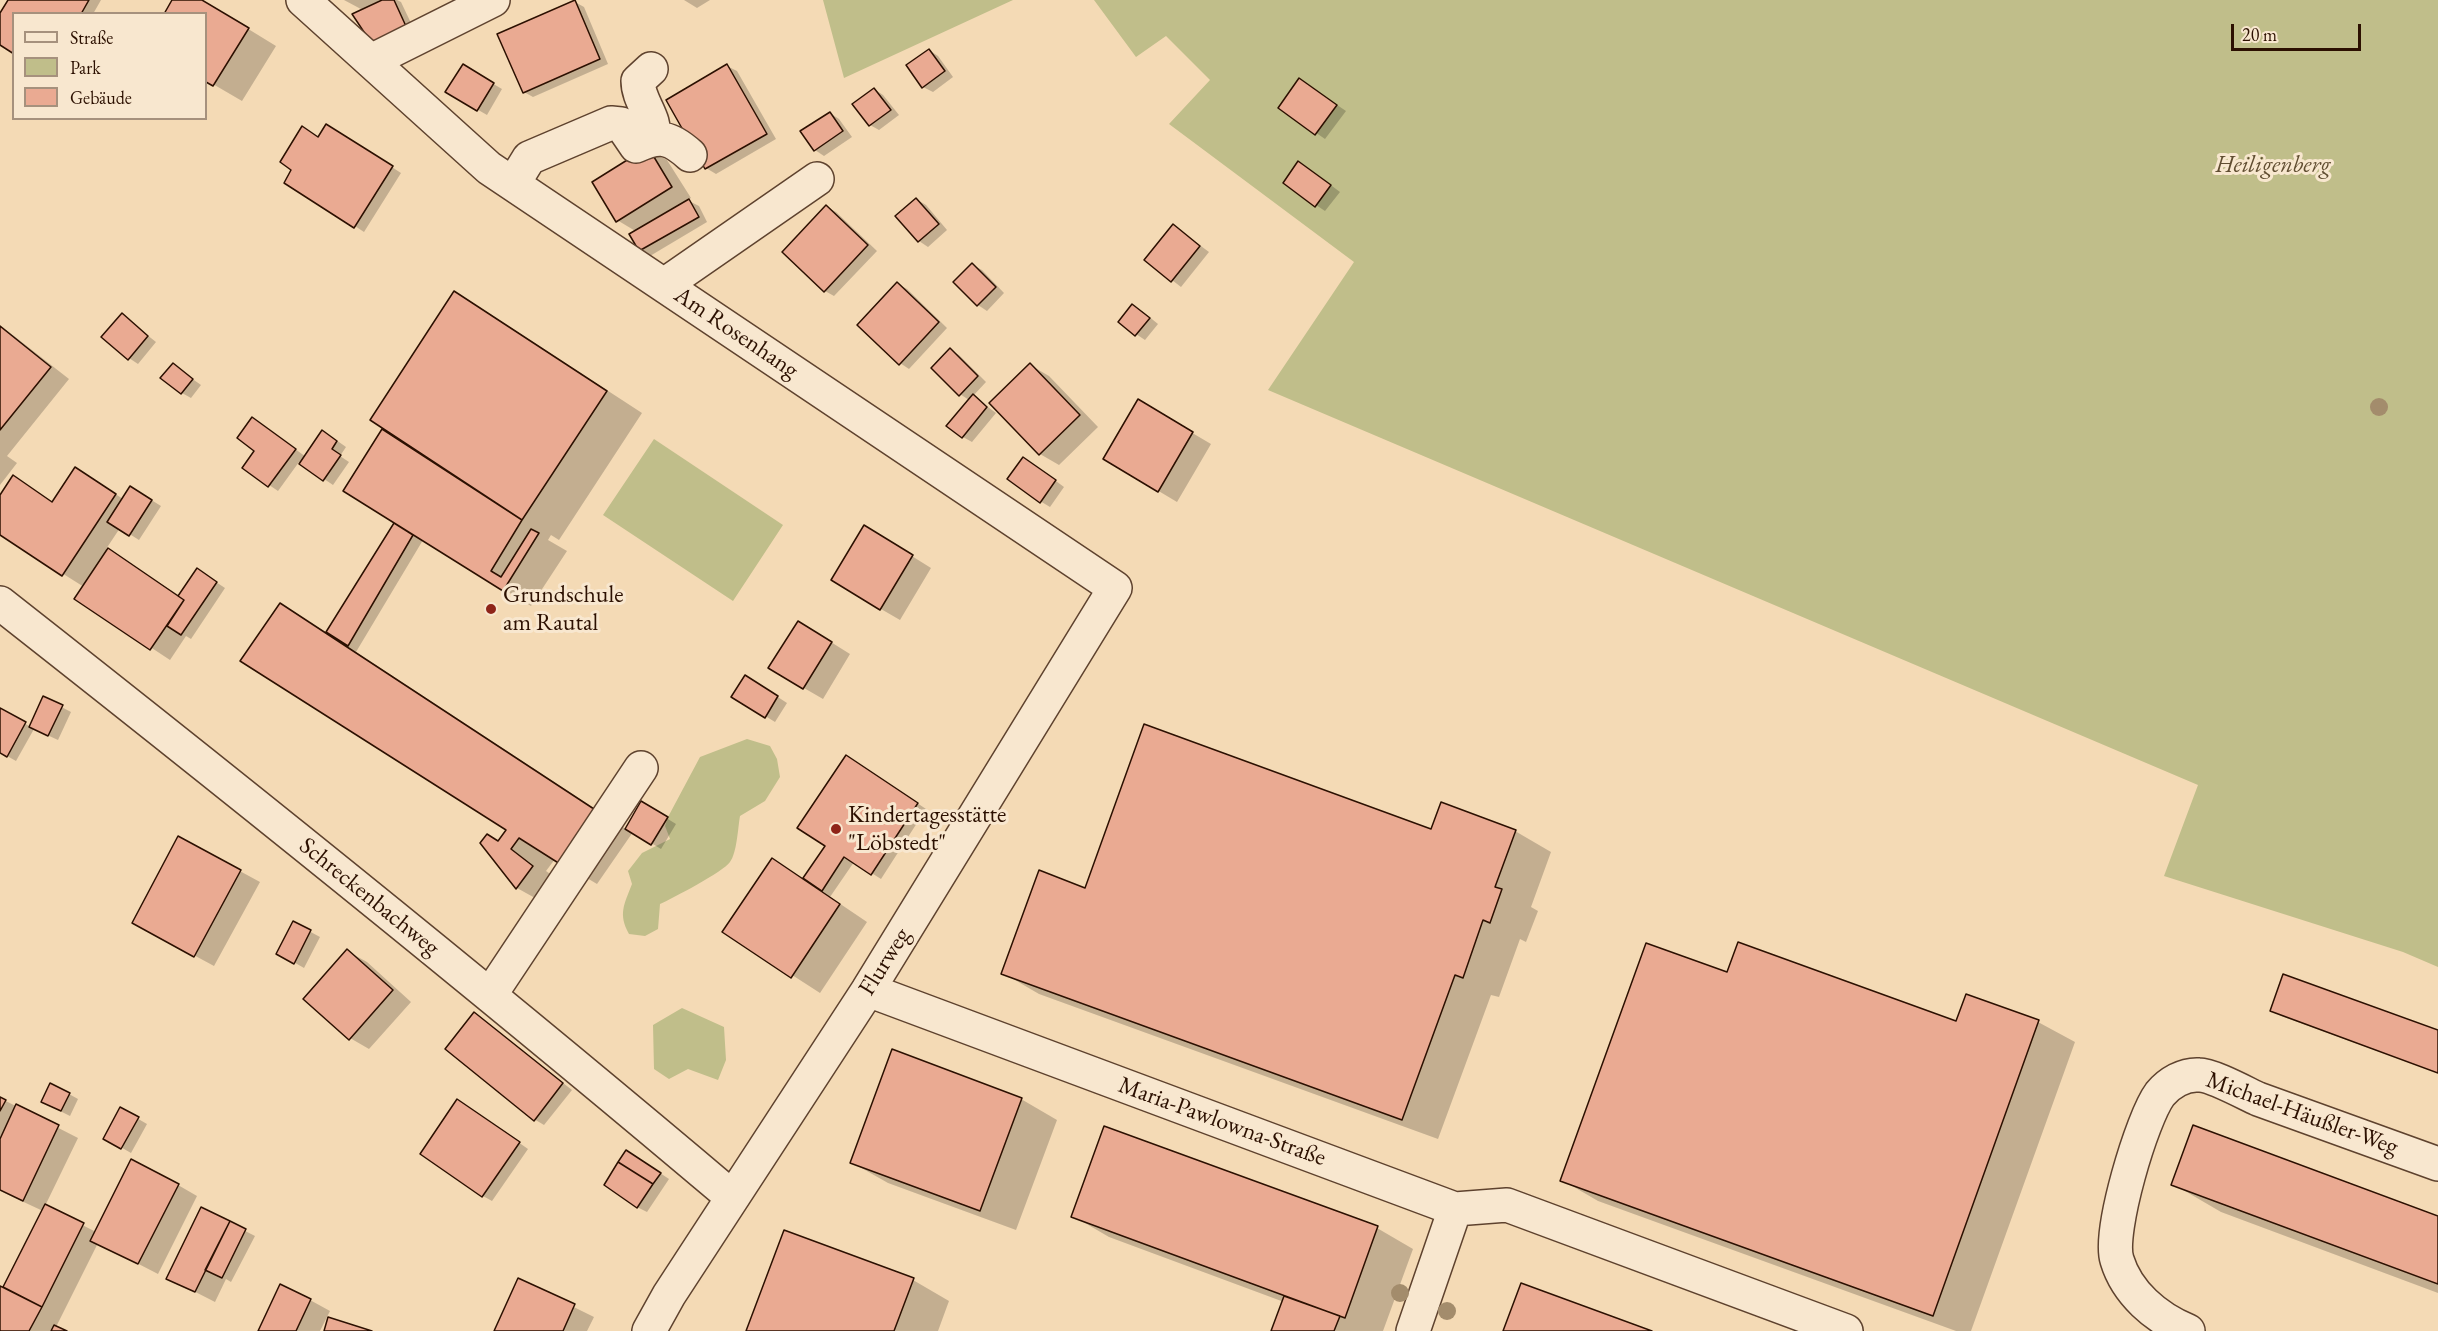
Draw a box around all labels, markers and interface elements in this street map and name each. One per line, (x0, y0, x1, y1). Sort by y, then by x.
legend (12, 12, 207, 120)
scale bar (2234, 12, 2364, 50)
text: 20 m (2242, 23, 2277, 46)
text: Straße (70, 26, 113, 49)
text: Park (70, 56, 101, 79)
text: Gebäude (70, 86, 132, 109)
park label: Heiligenberg (2216, 151, 2330, 179)
street label: Am Rosenhang (668, 281, 804, 385)
place label: Grundschule am Rautal (503, 581, 624, 637)
marker: Grundschule am Rautal (484, 602, 498, 616)
place label: Kindertagesstätte "Löbstedt" (848, 801, 1006, 857)
marker: Kindertagesstätte "Löbstedt" (829, 822, 843, 836)
street label: Schreckenbachweg (293, 832, 445, 962)
street label: Flurweg (853, 923, 917, 1001)
street label: Michael-Häußler-Weg (2202, 1066, 2402, 1162)
street label: Maria-Pawlowna-Straße (1114, 1071, 1330, 1173)

